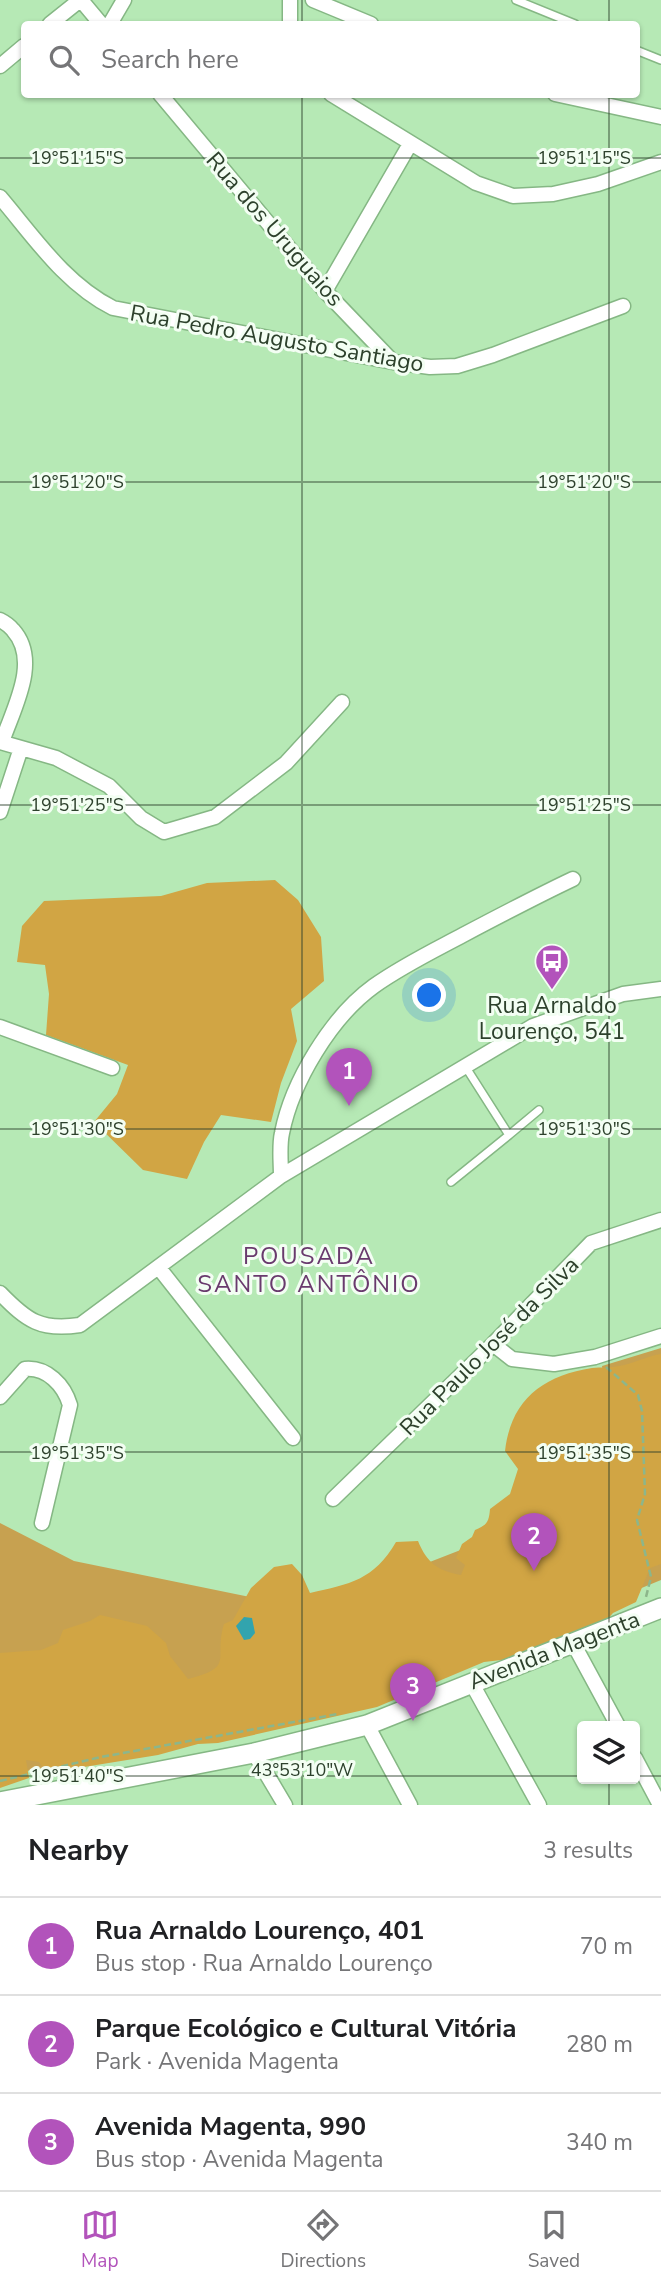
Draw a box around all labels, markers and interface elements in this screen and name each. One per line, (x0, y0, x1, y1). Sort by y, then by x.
search box (21, 21, 640, 98)
icon: search (45, 41, 83, 79)
text: Search here (101, 42, 239, 77)
street label: Rua dos Uruguaios (199, 145, 350, 313)
text: 19°51'15"S (30, 146, 124, 170)
text: 19°51'15"S (537, 146, 631, 170)
street label: Rua Pedro Augusto Santiago (128, 297, 426, 380)
text: 19°51'20"S (30, 470, 124, 494)
text: 19°51'20"S (537, 470, 631, 494)
text: 19°51'25"S (30, 793, 124, 817)
text: 19°51'25"S (537, 793, 631, 817)
bus stop icon: Rua Arnaldo Lourenço, 541 (533, 942, 571, 991)
your location (412, 978, 446, 1012)
place label: Rua Arnaldo Lourenço, 541 (479, 990, 625, 1047)
pin: 1 (326, 1048, 372, 1106)
text: 19°51'30"S (30, 1117, 124, 1141)
text: 19°51'30"S (537, 1117, 631, 1141)
district label: POUSADA SANTO ANTÔNIO (197, 1240, 421, 1300)
street label: Rua Paulo José da Silva (393, 1250, 586, 1443)
text: 19°51'35"S (30, 1441, 124, 1465)
text: 19°51'35"S (537, 1441, 631, 1465)
pin: 2 (511, 1513, 557, 1571)
street label: Avenida Magenta (464, 1604, 644, 1697)
pin: 3 (390, 1663, 436, 1721)
map controls (577, 1721, 640, 1784)
button: layers (577, 1721, 640, 1784)
text: 43°53'10"W (251, 1758, 353, 1782)
text: 19°51'40"S (30, 1764, 124, 1788)
text: Nearby (28, 1830, 128, 1871)
text: 3 results (543, 1835, 633, 1866)
text: Rua Arnaldo Lourenço, 401 (95, 1913, 424, 1948)
text: 1 (44, 1931, 58, 1962)
text: 70 m (580, 1931, 633, 1962)
text: Bus stop · Rua Arnaldo Lourenço (95, 1948, 433, 1979)
text: Parque Ecológico e Cultural Vitória (95, 2011, 516, 2046)
text: 2 (44, 2029, 58, 2060)
text: 280 m (566, 2029, 633, 2060)
text: Park · Avenida Magenta (95, 2046, 339, 2077)
text: Avenida Magenta, 990 (95, 2109, 366, 2144)
text: 3 (44, 2127, 58, 2158)
text: 340 m (566, 2127, 633, 2158)
text: Bus stop · Avenida Magenta (95, 2144, 383, 2175)
tab: Map (81, 2206, 119, 2274)
tab: Directions (280, 2206, 366, 2274)
tab: Saved (528, 2206, 580, 2274)

